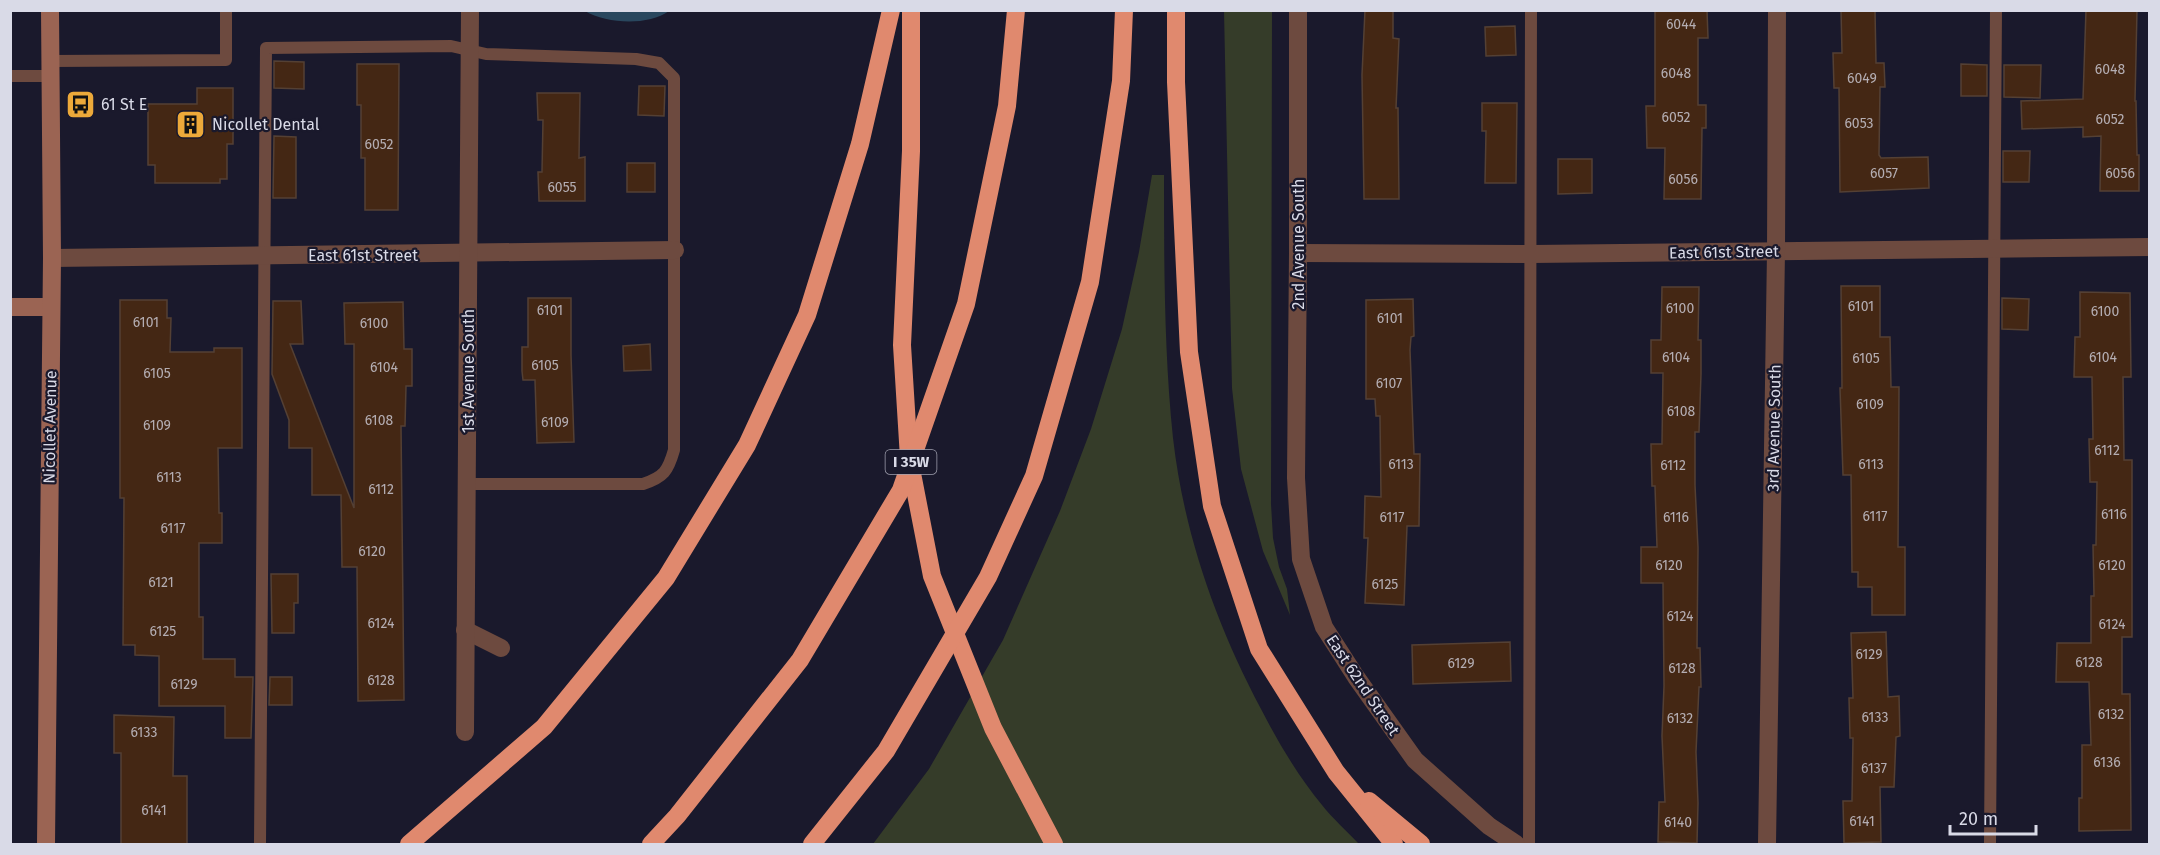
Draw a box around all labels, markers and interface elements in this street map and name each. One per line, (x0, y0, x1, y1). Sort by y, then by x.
house number: 6044 (1666, 16, 1697, 33)
house number: 6048 (2095, 61, 2126, 78)
house number: 6048 (1661, 65, 1692, 82)
house number: 6049 (1847, 70, 1877, 87)
bus stop icon: 61 St E (64, 88, 96, 120)
place label: 61 St E (101, 95, 147, 114)
building icon: Nicollet Dental (175, 108, 207, 140)
house number: 6052 (1661, 109, 1691, 126)
house number: 6052 (2095, 111, 2125, 128)
place label: Nicollet Dental (212, 115, 320, 134)
house number: 6053 (1844, 115, 1874, 132)
house number: 6052 (364, 136, 394, 153)
house number: 6057 (1870, 165, 1898, 182)
house number: 6056 (2105, 165, 2135, 182)
house number: 6056 (1668, 171, 1698, 188)
house number: 6055 (547, 179, 577, 196)
street label: 2nd Avenue South (1289, 179, 1308, 309)
street label: East 61st Street (1669, 242, 1779, 262)
street label: East 61st Street (308, 246, 418, 265)
house number: 6101 (1848, 298, 1874, 315)
house number: 6100 (1666, 300, 1694, 317)
house number: 6101 (537, 302, 563, 319)
house number: 6100 (2091, 303, 2119, 320)
street label: 1st Avenue South (459, 309, 478, 433)
house number: 6101 (1377, 310, 1403, 327)
house number: 6101 (133, 314, 159, 331)
house number: 6100 (360, 315, 388, 332)
house number: 6104 (1662, 349, 1691, 366)
house number: 6104 (2089, 349, 2118, 366)
house number: 6105 (1852, 350, 1880, 367)
house number: 6105 (531, 357, 559, 374)
house number: 6104 (370, 359, 399, 376)
street label: 3rd Avenue South (1763, 364, 1785, 492)
house number: 6105 (143, 365, 171, 382)
street label: Nicollet Avenue (40, 370, 60, 484)
house number: 6107 (1376, 375, 1402, 392)
house number: 6109 (1856, 396, 1884, 413)
house number: 6108 (1667, 403, 1695, 420)
house number: 6108 (365, 412, 393, 429)
house number: 6109 (541, 414, 569, 431)
house number: 6109 (143, 417, 171, 434)
house number: 6112 (2094, 442, 2120, 459)
road number: I 35W (886, 450, 936, 474)
house number: 6113 (1388, 456, 1414, 473)
house number: 6113 (1858, 456, 1884, 473)
house number: 6112 (1660, 457, 1686, 474)
house number: 6113 (156, 469, 182, 486)
house number: 6112 (368, 481, 394, 498)
house number: 6116 (2101, 506, 2127, 523)
house number: 6117 (1863, 508, 1887, 525)
house number: 6117 (1380, 509, 1404, 526)
house number: 6116 (1663, 509, 1689, 526)
house number: 6117 (161, 520, 185, 537)
house number: 6120 (358, 543, 386, 560)
house number: 6120 (1655, 557, 1683, 574)
house number: 6120 (2098, 557, 2126, 574)
house number: 6121 (148, 574, 174, 591)
house number: 6125 (1372, 576, 1398, 593)
house number: 6124 (1667, 608, 1694, 625)
house number: 6124 (368, 615, 395, 632)
house number: 6124 (2099, 616, 2126, 633)
house number: 6125 (150, 623, 176, 640)
street label: East 62nd Street (1322, 631, 1404, 739)
house number: 6129 (1856, 646, 1882, 663)
house number: 6128 (2075, 654, 2103, 671)
house number: 6129 (1448, 655, 1474, 672)
house number: 6128 (1668, 660, 1696, 677)
house number: 6128 (367, 672, 395, 689)
house number: 6129 (171, 676, 197, 693)
house number: 6132 (2098, 706, 2124, 723)
house number: 6133 (1862, 709, 1888, 726)
house number: 6132 (1667, 710, 1693, 727)
house number: 6133 (131, 724, 157, 741)
house number: 6136 (2093, 754, 2121, 771)
house number: 6137 (1861, 760, 1887, 777)
scale bar (1950, 798, 2036, 836)
house number: 6141 (141, 802, 167, 819)
text: 20 m (1959, 808, 1998, 830)
house number: 6141 (1849, 813, 1875, 830)
house number: 6140 (1664, 814, 1692, 831)

